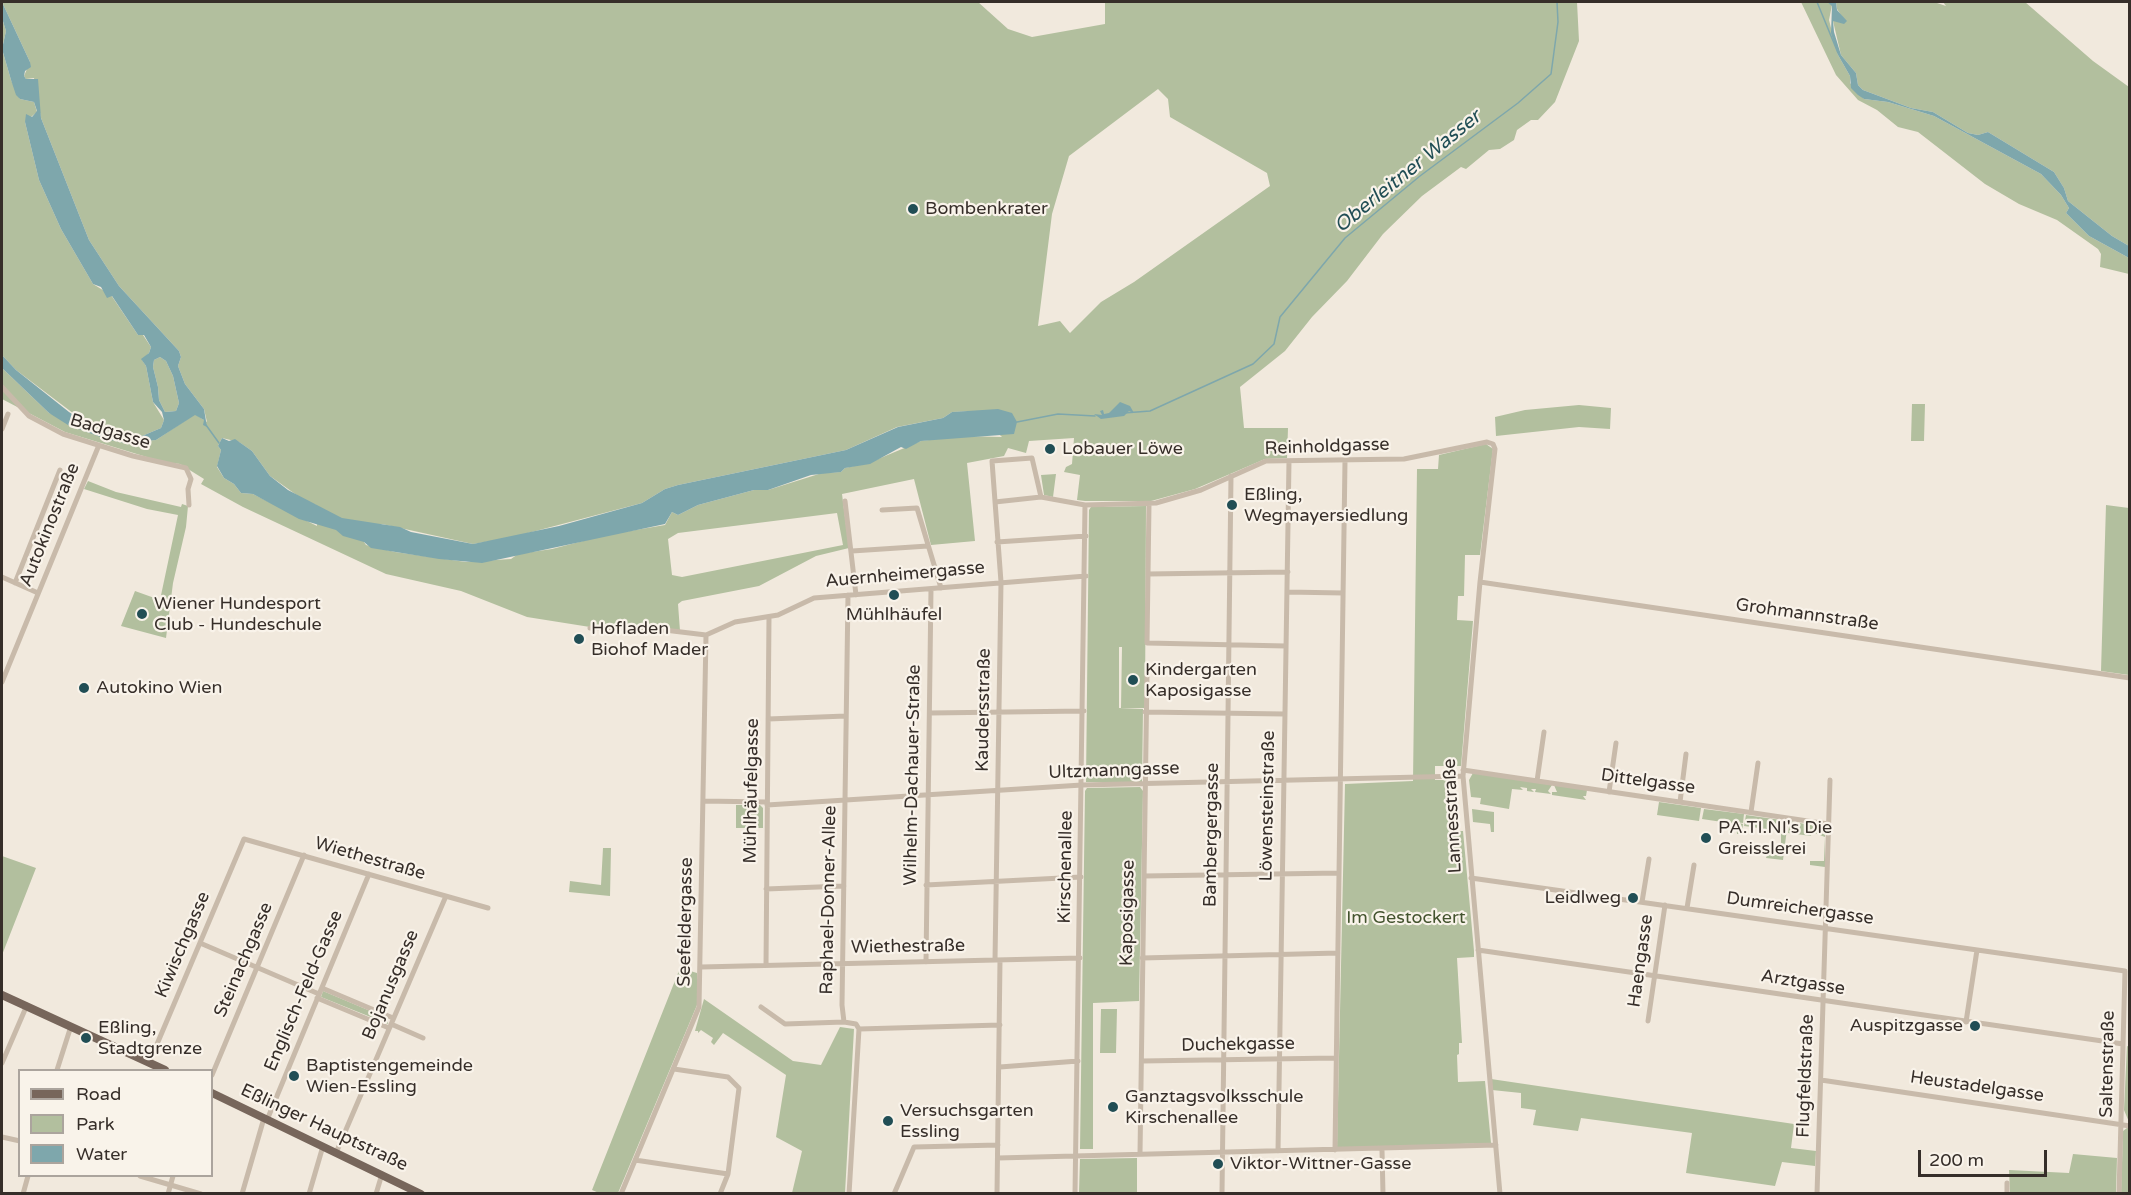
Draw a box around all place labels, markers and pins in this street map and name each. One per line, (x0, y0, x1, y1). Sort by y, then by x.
place label: Bombenkrater (925, 198, 1048, 220)
marker: Bombenkrater (906, 202, 920, 216)
place label: Lobauer Löwe (1062, 438, 1183, 460)
marker: Lobauer Löwe (1043, 442, 1057, 456)
place label: Eßling, Wegmayersiedlung (1244, 484, 1408, 526)
marker: Eßling, Wegmayersiedlung (1225, 498, 1239, 512)
marker: Mühlhäufel (887, 588, 901, 602)
place label: Wiener Hundesport Club - Hundeschule (154, 593, 322, 636)
place label: Mühlhäufel (846, 604, 942, 626)
marker: Wiener Hundesport Club - Hundeschule (135, 607, 149, 621)
place label: Hofladen Biohof Mader (591, 618, 708, 660)
marker: Hofladen Biohof Mader (572, 632, 586, 646)
place label: Kindergarten Kaposigasse (1145, 659, 1257, 702)
marker: Kindergarten Kaposigasse (1126, 673, 1140, 687)
place label: Autokino Wien (96, 677, 222, 699)
marker: Autokino Wien (77, 681, 91, 695)
place label: PA.TI.NI's Die Greisslerei (1718, 817, 1832, 860)
marker: PA.TI.NI's Die Greisslerei (1699, 831, 1713, 845)
place label: Leidlweg (1544, 887, 1621, 909)
marker: Leidlweg (1626, 891, 1640, 905)
place label: Auspitzgasse (1850, 1015, 1963, 1037)
place label: Eßling, Stadtgrenze (98, 1017, 202, 1060)
marker: Auspitzgasse (1968, 1019, 1982, 1033)
marker: Eßling, Stadtgrenze (79, 1031, 93, 1045)
place label: Baptistengemeinde Wien-Essling (306, 1055, 473, 1098)
marker: Baptistengemeinde Wien-Essling (287, 1069, 301, 1083)
place label: Ganztagsvolksschule Kirschenallee (1125, 1086, 1304, 1128)
place label: Versuchsgarten Essling (900, 1100, 1034, 1142)
marker: Ganztagsvolksschule Kirschenallee (1106, 1100, 1120, 1114)
marker: Versuchsgarten Essling (881, 1114, 895, 1128)
place label: Viktor-Wittner-Gasse (1230, 1153, 1411, 1175)
marker: Viktor-Wittner-Gasse (1211, 1157, 1225, 1171)

